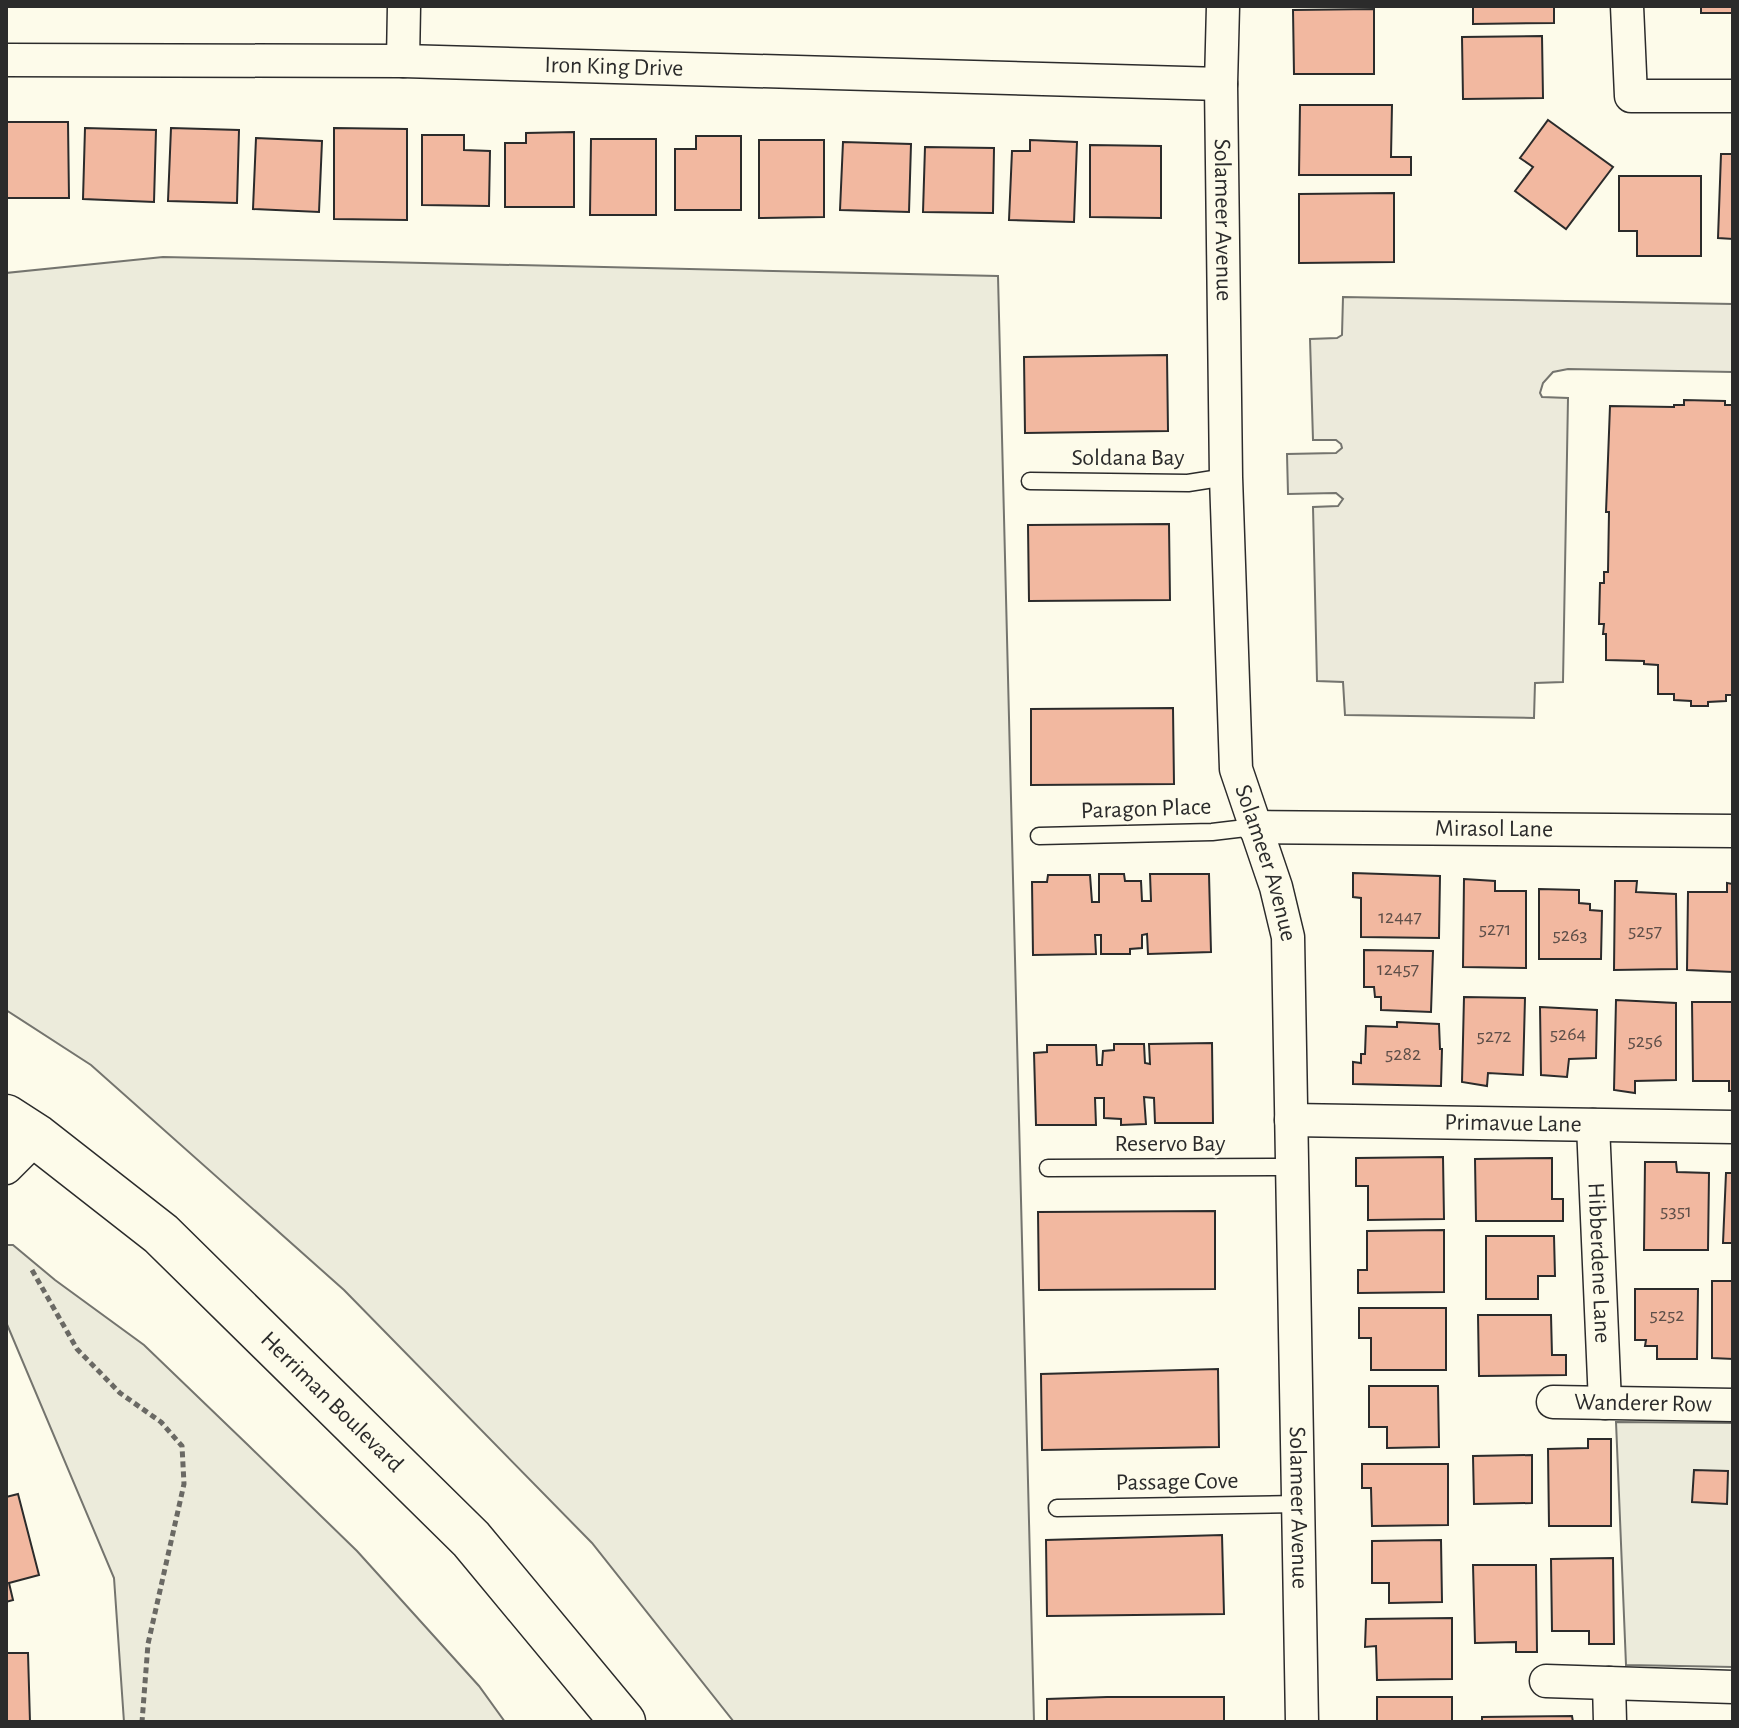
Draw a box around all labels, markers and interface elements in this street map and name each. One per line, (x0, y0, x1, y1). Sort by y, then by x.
street label: Iron King Drive (544, 53, 684, 81)
street label: Solameer Avenue (1210, 139, 1236, 301)
street label: Soldana Bay (1071, 446, 1185, 470)
street label: Solameer Avenue (1230, 782, 1301, 944)
street label: Paragon Place (1080, 795, 1212, 823)
street label: Mirasol Lane (1435, 817, 1553, 841)
house number: 12447 (1378, 907, 1422, 927)
house number: 5271 (1479, 919, 1511, 939)
house number: 5257 (1628, 921, 1662, 941)
house number: 5263 (1552, 925, 1588, 945)
house number: 12457 (1377, 959, 1419, 979)
house number: 5264 (1550, 1024, 1586, 1044)
house number: 5272 (1477, 1026, 1511, 1046)
house number: 5256 (1627, 1031, 1663, 1051)
house number: 5282 (1385, 1044, 1421, 1064)
street label: Primavue Lane (1444, 1110, 1582, 1137)
street label: Reservo Bay (1115, 1132, 1225, 1156)
street label: Hibberdene Lane (1583, 1182, 1614, 1344)
house number: 5351 (1660, 1201, 1692, 1221)
house number: 5252 (1650, 1305, 1684, 1325)
street label: Herriman Boulevard (256, 1327, 408, 1477)
street label: Wanderer Row (1574, 1390, 1712, 1417)
street label: Solameer Avenue (1285, 1426, 1312, 1589)
street label: Passage Cove (1115, 1469, 1239, 1495)

